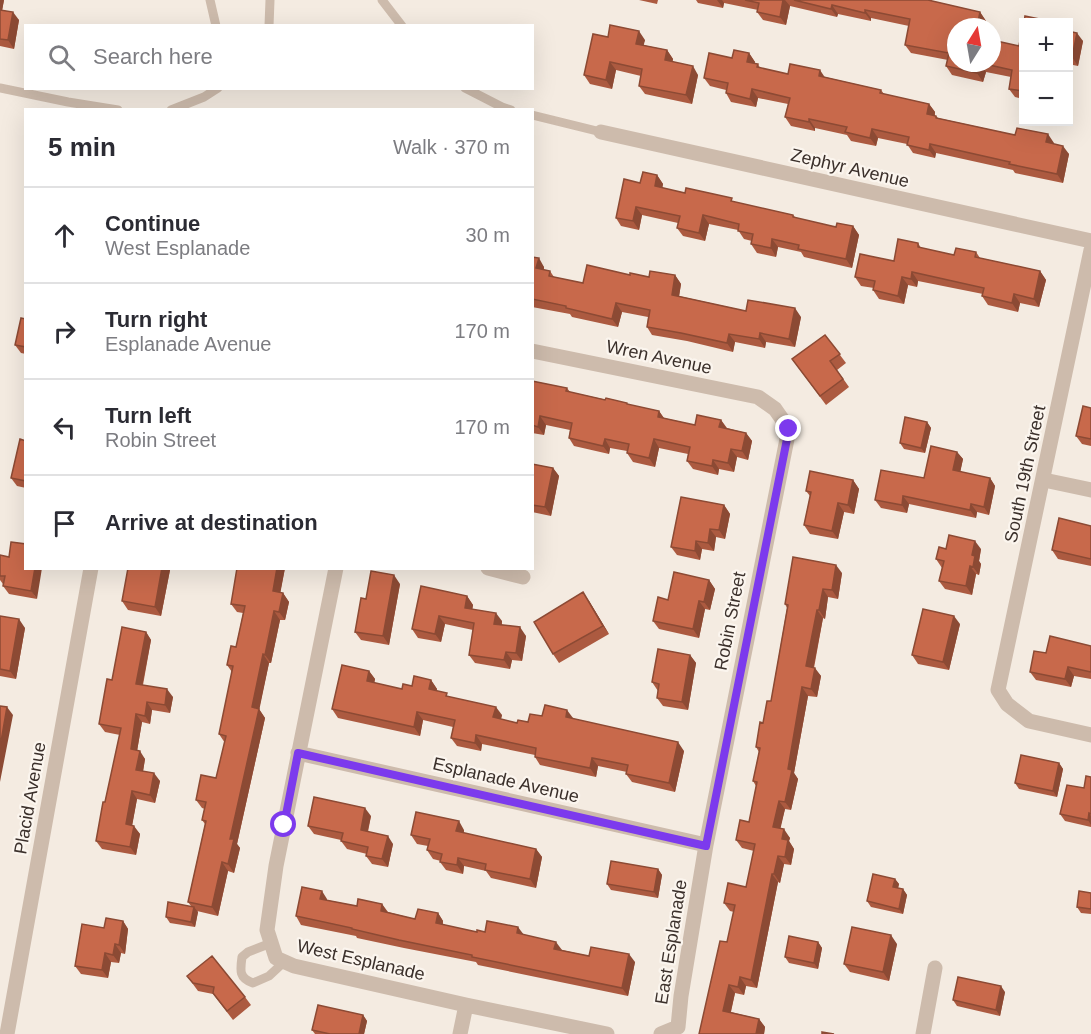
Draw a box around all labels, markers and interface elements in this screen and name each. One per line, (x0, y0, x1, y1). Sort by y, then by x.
north arrow (947, 18, 1001, 72)
map controls (1019, 18, 1073, 126)
button: + (1019, 18, 1073, 72)
search box (24, 24, 534, 90)
icon: search (45, 41, 78, 74)
text: Search here (93, 44, 213, 69)
button: − (1019, 72, 1073, 126)
text: 5 min (48, 132, 116, 162)
text: Walk · 370 m (393, 136, 510, 158)
street label: Zephyr Avenue (789, 145, 911, 191)
text: Continue (105, 211, 200, 236)
icon: ahead (48, 219, 81, 252)
text: 30 m (466, 224, 510, 246)
text: West Esplanade (105, 237, 250, 259)
text: Turn right (105, 307, 207, 332)
icon: right (48, 315, 81, 348)
text: 170 m (454, 320, 510, 342)
text: Esplanade Avenue (105, 333, 271, 355)
street label: Wren Avenue (604, 336, 714, 378)
text: Turn left (105, 403, 191, 428)
street label: South 19th Street (1001, 403, 1049, 545)
icon: left (48, 411, 81, 444)
route end (775, 415, 801, 441)
text: 170 m (454, 416, 510, 438)
text: Robin Street (105, 429, 216, 451)
icon: arrive (48, 507, 81, 540)
text: Arrive at destination (105, 510, 318, 535)
street label: Robin Street (711, 570, 749, 672)
street label: Placid Avenue (10, 740, 50, 856)
street label: Esplanade Avenue (431, 753, 581, 807)
route start (270, 811, 296, 837)
street label: East Esplanade (651, 878, 691, 1006)
street label: West Esplanade (295, 936, 427, 984)

